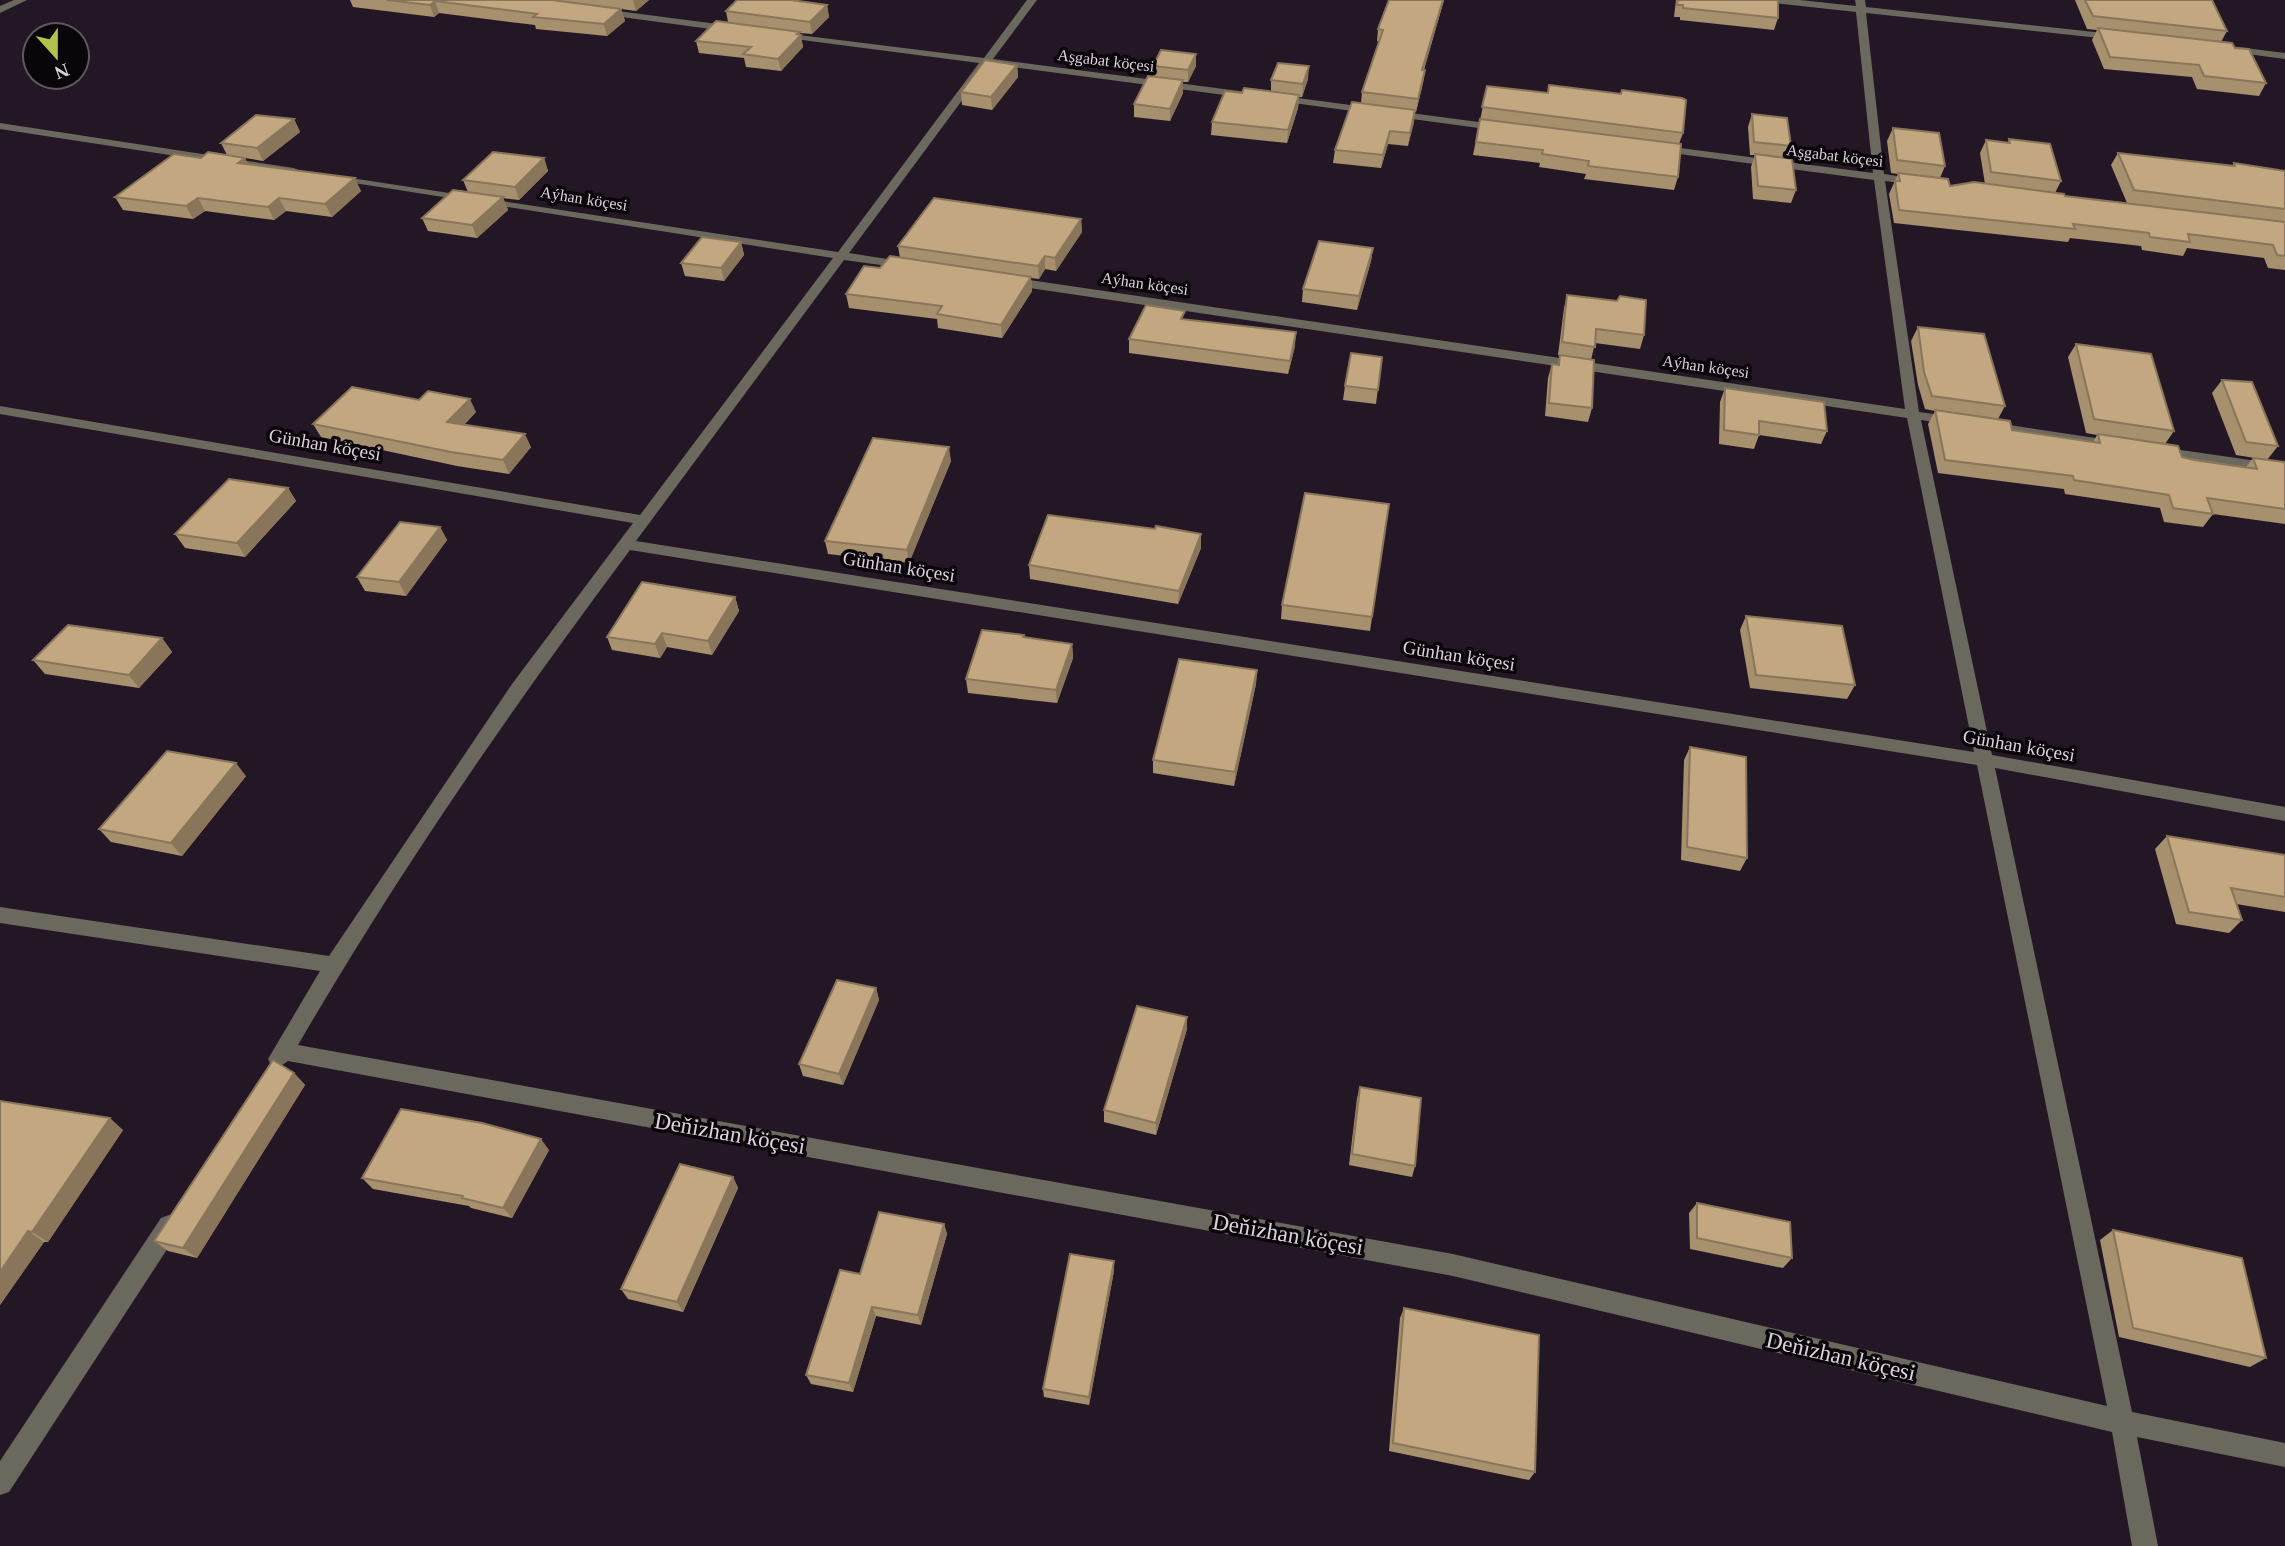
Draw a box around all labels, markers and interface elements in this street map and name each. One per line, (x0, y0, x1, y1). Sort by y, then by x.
north arrow (21, 21, 91, 91)
street label: Aşgabat köçesi (1056, 46, 1156, 76)
text: N (51, 59, 72, 84)
street label: Aşgabat köçesi (1785, 141, 1885, 171)
street label: Aýhan köçesi (539, 183, 629, 215)
street label: Aýhan köçesi (1100, 269, 1190, 299)
street label: Aýhan köçesi (1661, 352, 1751, 382)
street label: Günhan köçesi (267, 424, 383, 465)
street label: Günhan köçesi (841, 547, 957, 586)
street label: Günhan köçesi (1401, 636, 1517, 675)
street label: Günhan köçesi (1961, 725, 2077, 766)
street label: Deňizhan köçesi (653, 1108, 807, 1159)
street label: Deňizhan köçesi (1211, 1209, 1365, 1260)
street label: Deňizhan köçesi (1764, 1327, 1918, 1386)

